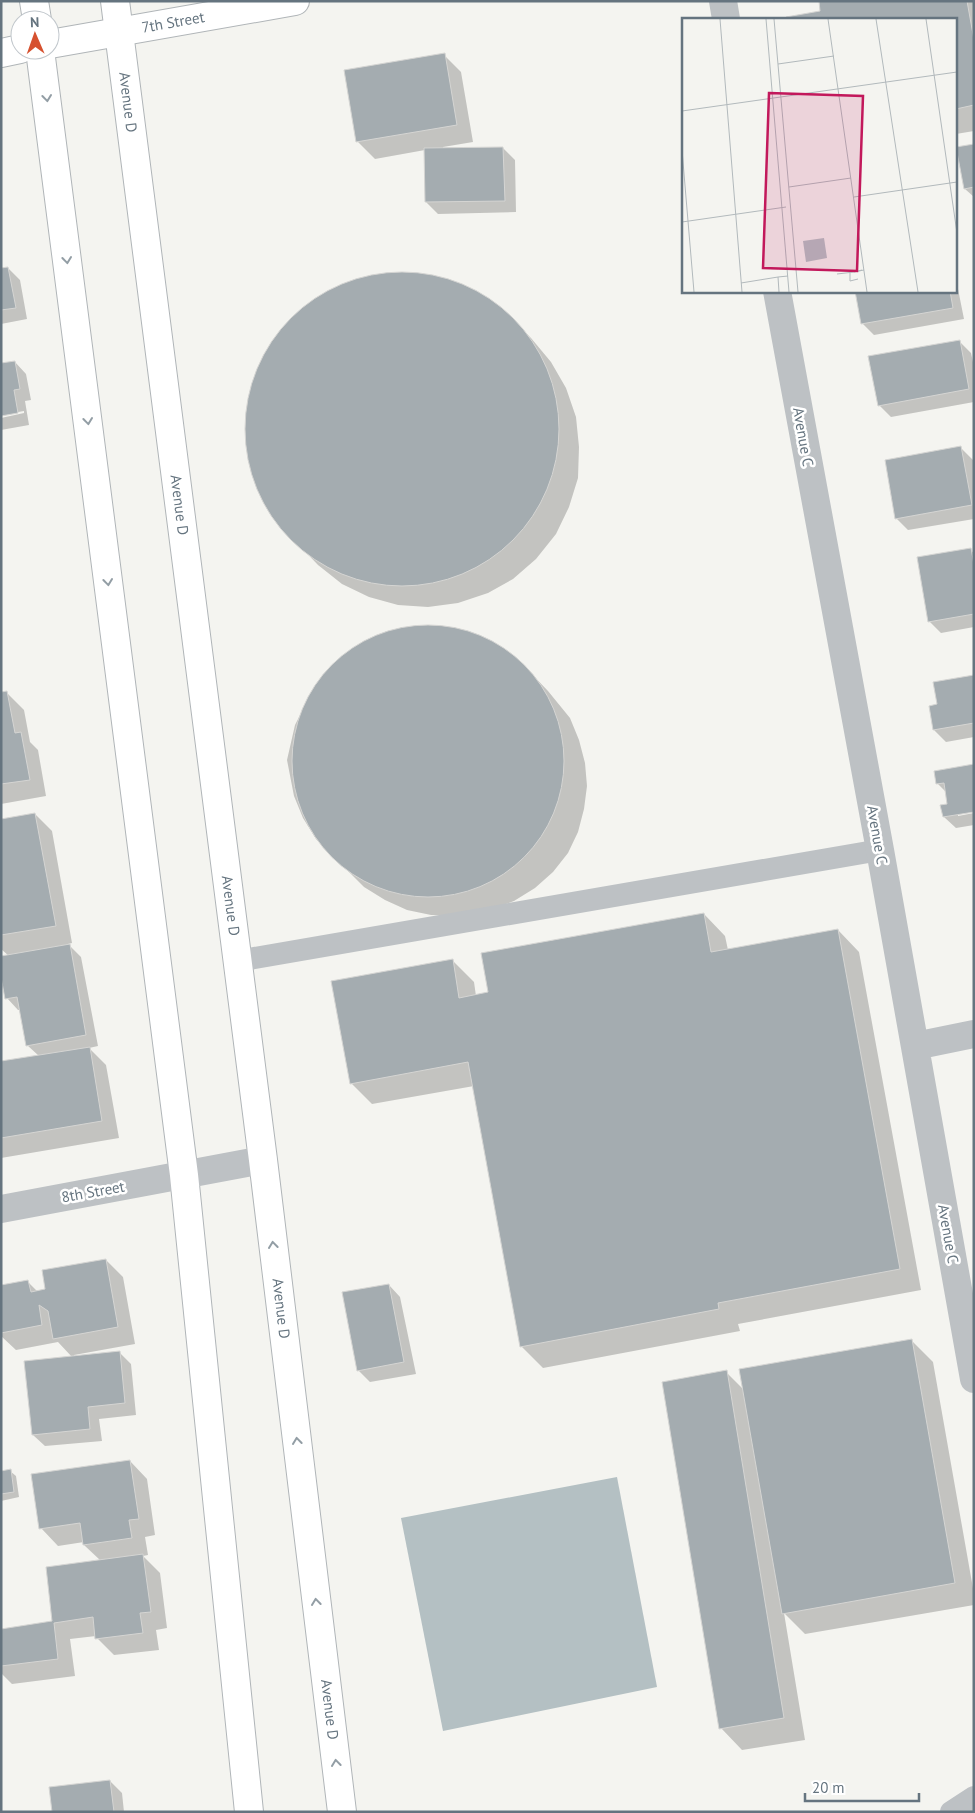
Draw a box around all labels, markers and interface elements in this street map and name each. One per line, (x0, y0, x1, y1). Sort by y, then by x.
street label: 7th Street (140, 7, 206, 37)
north arrow (10, 10, 60, 60)
text: N (30, 13, 39, 31)
inset map (682, 18, 958, 292)
street label: Avenue D (115, 71, 142, 133)
one-way arrow (41, 94, 51, 103)
one-way arrow (61, 256, 72, 264)
street label: Avenue C (789, 406, 818, 468)
one-way arrow (82, 417, 93, 425)
street label: Avenue D (167, 474, 193, 536)
one-way arrow (102, 578, 113, 586)
street label: Avenue C (863, 804, 892, 866)
street label: Avenue D (218, 874, 244, 937)
street label: 8th Street (60, 1177, 126, 1206)
street label: Avenue C (934, 1203, 963, 1265)
one-way arrow (268, 1240, 279, 1248)
street label: Avenue D (268, 1277, 295, 1340)
one-way arrow (292, 1436, 303, 1444)
one-way arrow (311, 1598, 322, 1606)
street label: Avenue D (317, 1678, 343, 1741)
one-way arrow (331, 1759, 342, 1767)
scale bar (805, 1770, 919, 1802)
text: 20 m (812, 1778, 845, 1797)

